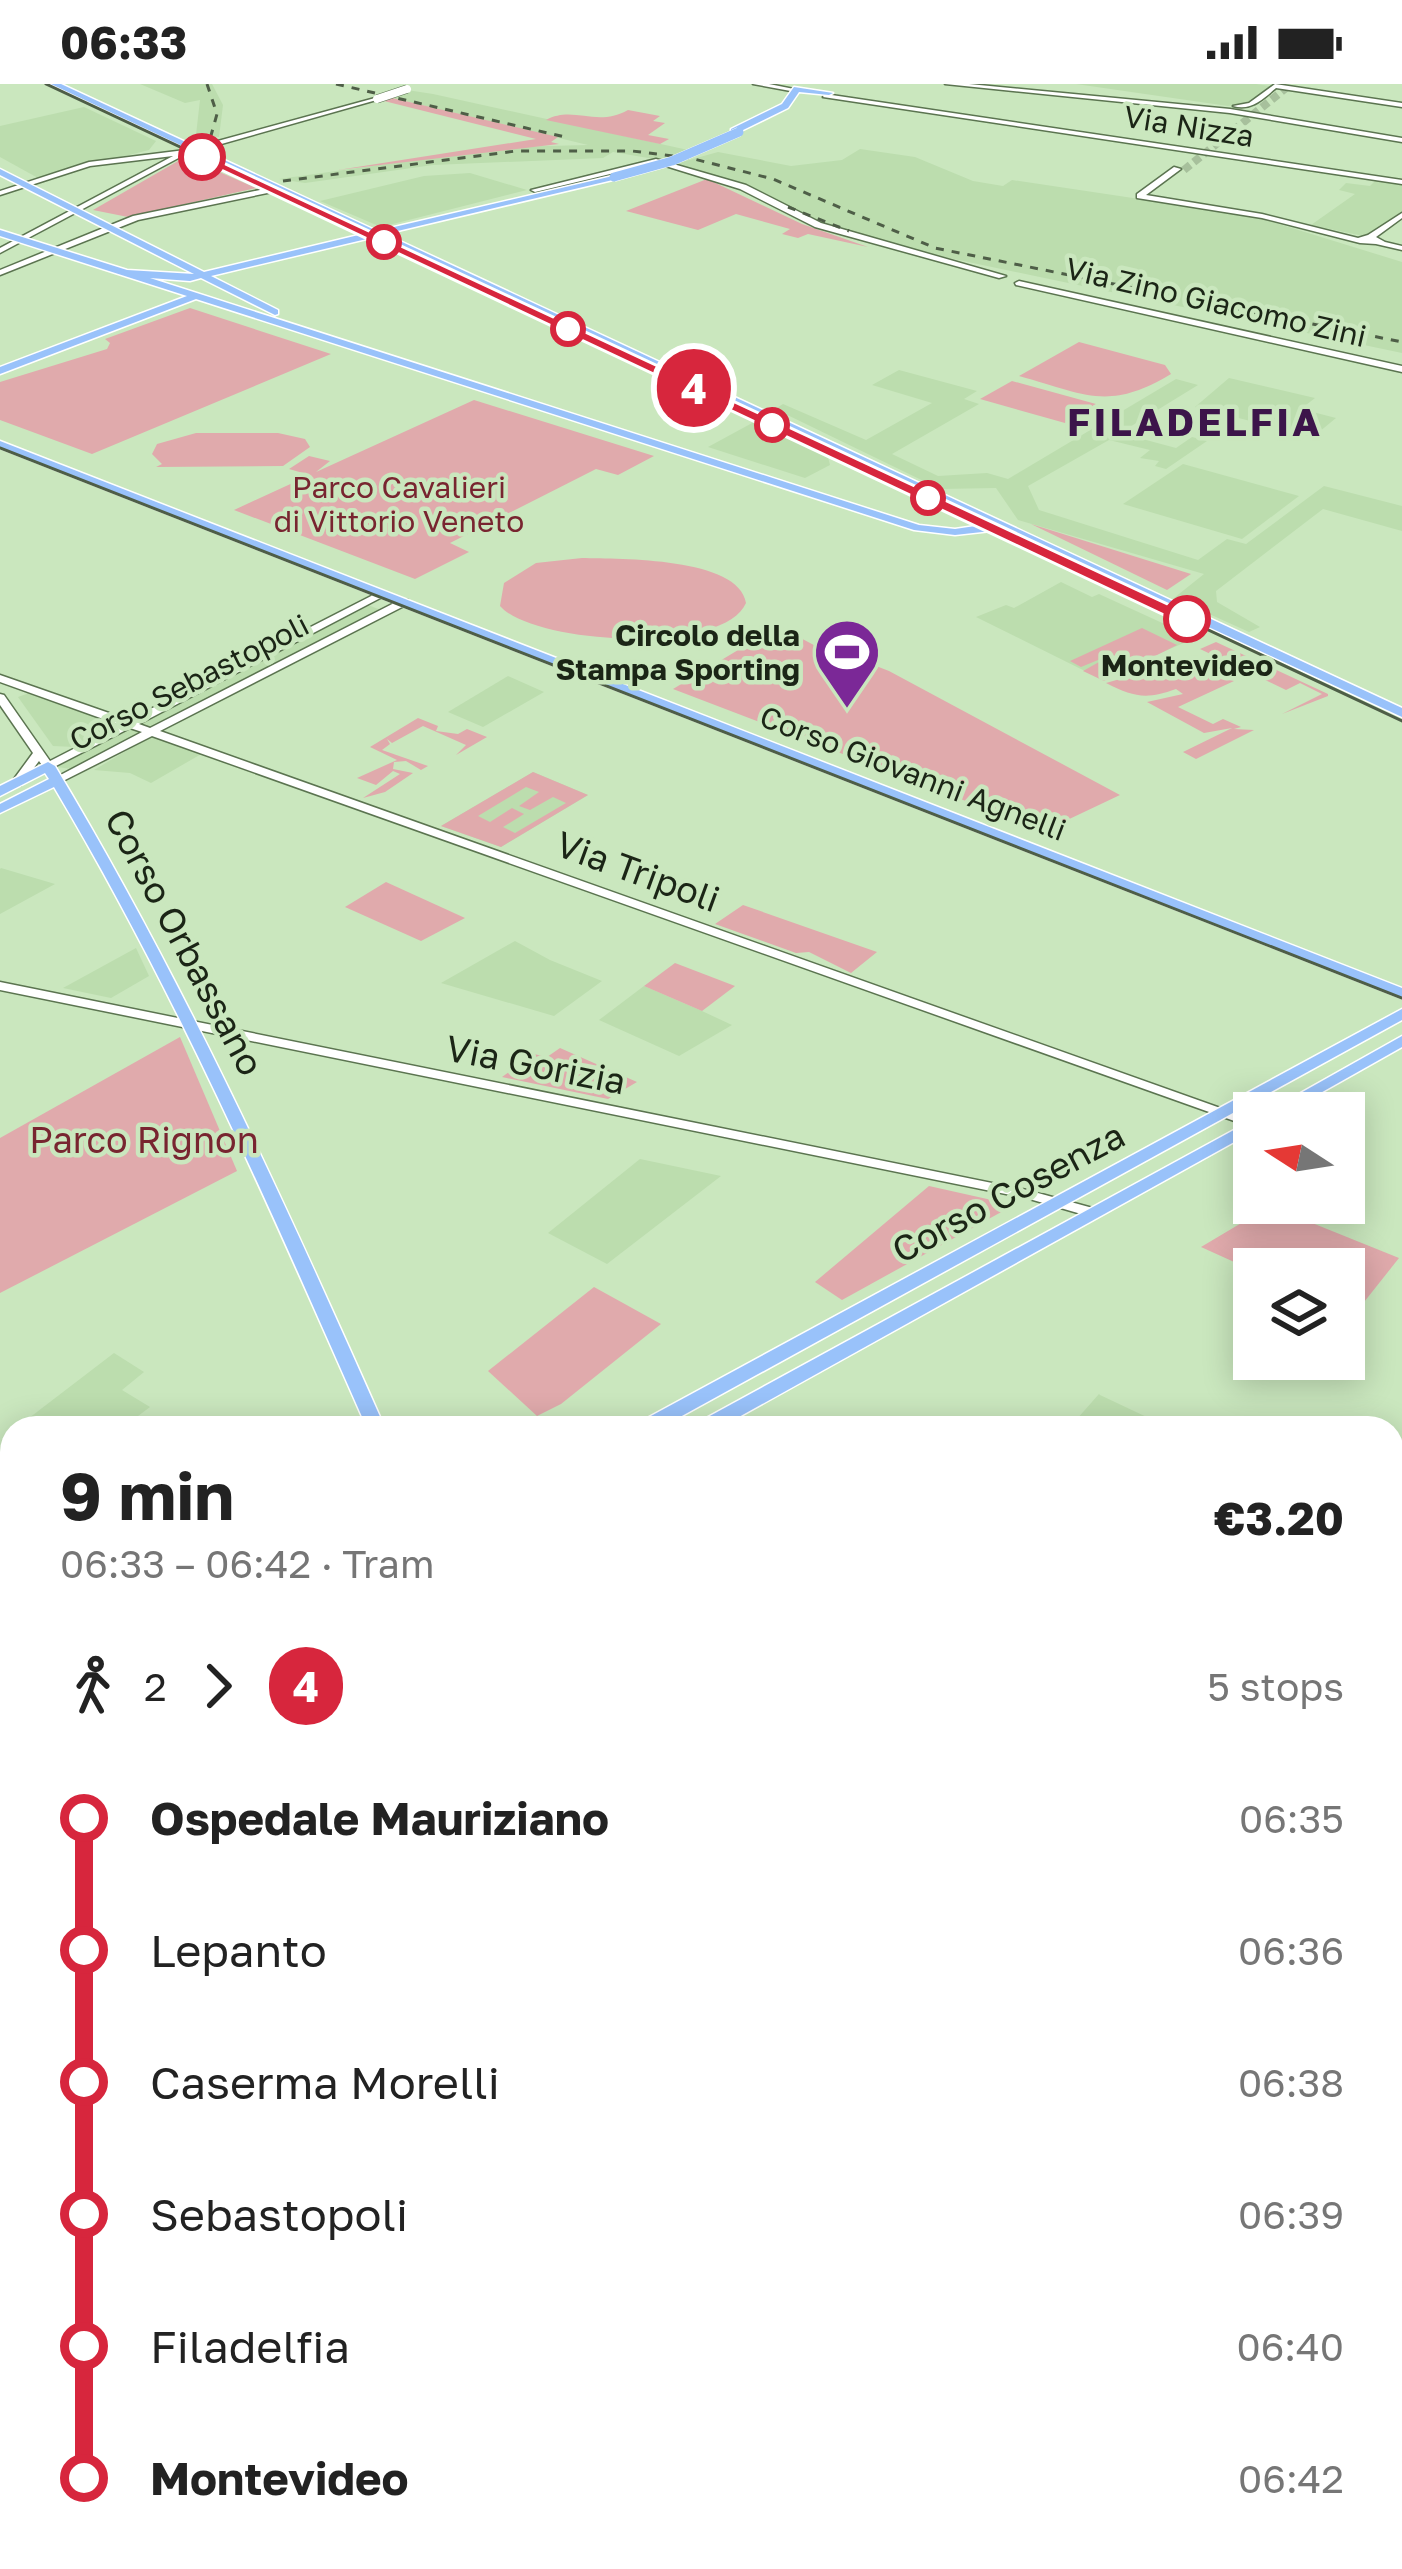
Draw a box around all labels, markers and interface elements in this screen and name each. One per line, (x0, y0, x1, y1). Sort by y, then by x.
text: 06:33 (60, 15, 187, 69)
street label: Via Nizza (1121, 98, 1257, 154)
unlabelled marker (180, 135, 224, 179)
unlabelled marker (368, 226, 400, 258)
street label: Via Zino Giacomo Zini (1062, 250, 1370, 354)
unlabelled marker (552, 313, 584, 345)
line badge: 4 (655, 349, 733, 427)
text: 4 (681, 363, 707, 413)
district label: FILADELFIA (1067, 398, 1323, 445)
unlabelled marker (756, 409, 788, 441)
park label: Parco Cavalieri di Vittorio Veneto (274, 469, 524, 539)
unlabelled marker (912, 482, 944, 514)
marker: Montevideo (1165, 597, 1209, 641)
street label: Corso Sebastopoli (63, 606, 315, 758)
place label: Circolo della Stampa Sporting (556, 617, 800, 687)
sports icon: Circolo della Stampa Sporting (812, 617, 882, 711)
place label: Montevideo (1101, 647, 1273, 683)
street label: Corso Giovanni Agnelli (755, 698, 1071, 848)
street label: Corso Orbassano (97, 802, 273, 1082)
street label: Via Tripoli (550, 822, 726, 920)
street label: Via Gorizia (443, 1026, 629, 1102)
north arrow (1233, 1092, 1365, 1224)
map controls (1233, 1092, 1365, 1380)
street label: Corso Cosenza (885, 1113, 1131, 1271)
park label: Parco Rignon (29, 1118, 259, 1161)
button: layers (1233, 1248, 1365, 1380)
text: 9 min (60, 1455, 234, 1535)
text: €3.20 (1214, 1491, 1344, 1545)
text: 06:33 – 06:42 · Tram (60, 1540, 434, 1587)
icon: walk (60, 1653, 126, 1719)
icon: forward (185, 1653, 251, 1719)
text: 4 (293, 1661, 319, 1711)
text: 2 (144, 1663, 167, 1710)
text: 5 stops (1207, 1663, 1344, 1710)
text: Ospedale Mauriziano (150, 1791, 609, 1845)
text: 06:35 (1239, 1795, 1344, 1842)
text: Lepanto (150, 1923, 327, 1977)
text: 06:36 (1238, 1927, 1344, 1974)
text: Caserma Morelli (150, 2055, 500, 2109)
text: 06:38 (1238, 2059, 1344, 2106)
text: Sebastopoli (150, 2187, 408, 2241)
text: 06:39 (1238, 2191, 1344, 2238)
text: Filadelfia (150, 2319, 350, 2373)
text: 06:40 (1237, 2323, 1344, 2370)
text: Montevideo (150, 2451, 408, 2505)
text: 06:42 (1238, 2455, 1344, 2502)

